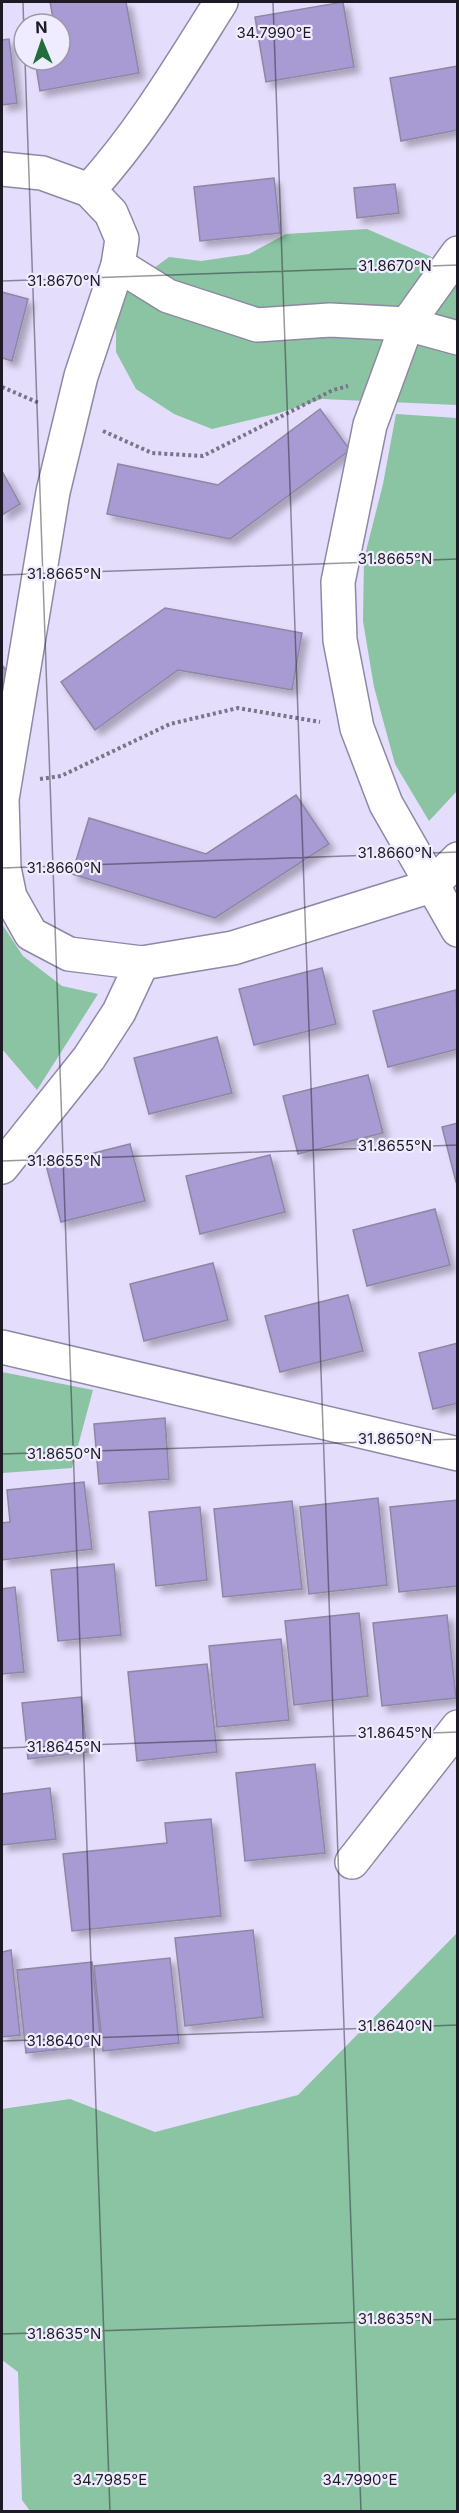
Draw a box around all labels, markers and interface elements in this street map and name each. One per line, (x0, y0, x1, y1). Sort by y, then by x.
north arrow (12, 12, 72, 72)
text: N (35, 17, 48, 37)
text: 34.7990°E (237, 23, 311, 42)
text: 31.8670°N (358, 256, 432, 275)
text: 31.8670°N (27, 271, 101, 290)
text: 31.8665°N (358, 549, 432, 568)
text: 31.8665°N (27, 564, 101, 583)
text: 31.8660°N (358, 843, 432, 862)
text: 31.8660°N (27, 858, 101, 877)
text: 31.8655°N (358, 1136, 432, 1155)
text: 31.8655°N (27, 1151, 101, 1170)
text: 31.8650°N (358, 1429, 432, 1448)
text: 31.8650°N (27, 1444, 101, 1463)
text: 31.8645°N (358, 1723, 432, 1742)
text: 31.8645°N (27, 1737, 101, 1756)
text: 31.8640°N (357, 2016, 433, 2035)
text: 31.8640°N (26, 2031, 102, 2050)
text: 31.8635°N (358, 2309, 432, 2328)
text: 31.8635°N (27, 2324, 101, 2343)
text: 34.7985°E (73, 2470, 147, 2489)
text: 34.7990°E (323, 2470, 397, 2489)

